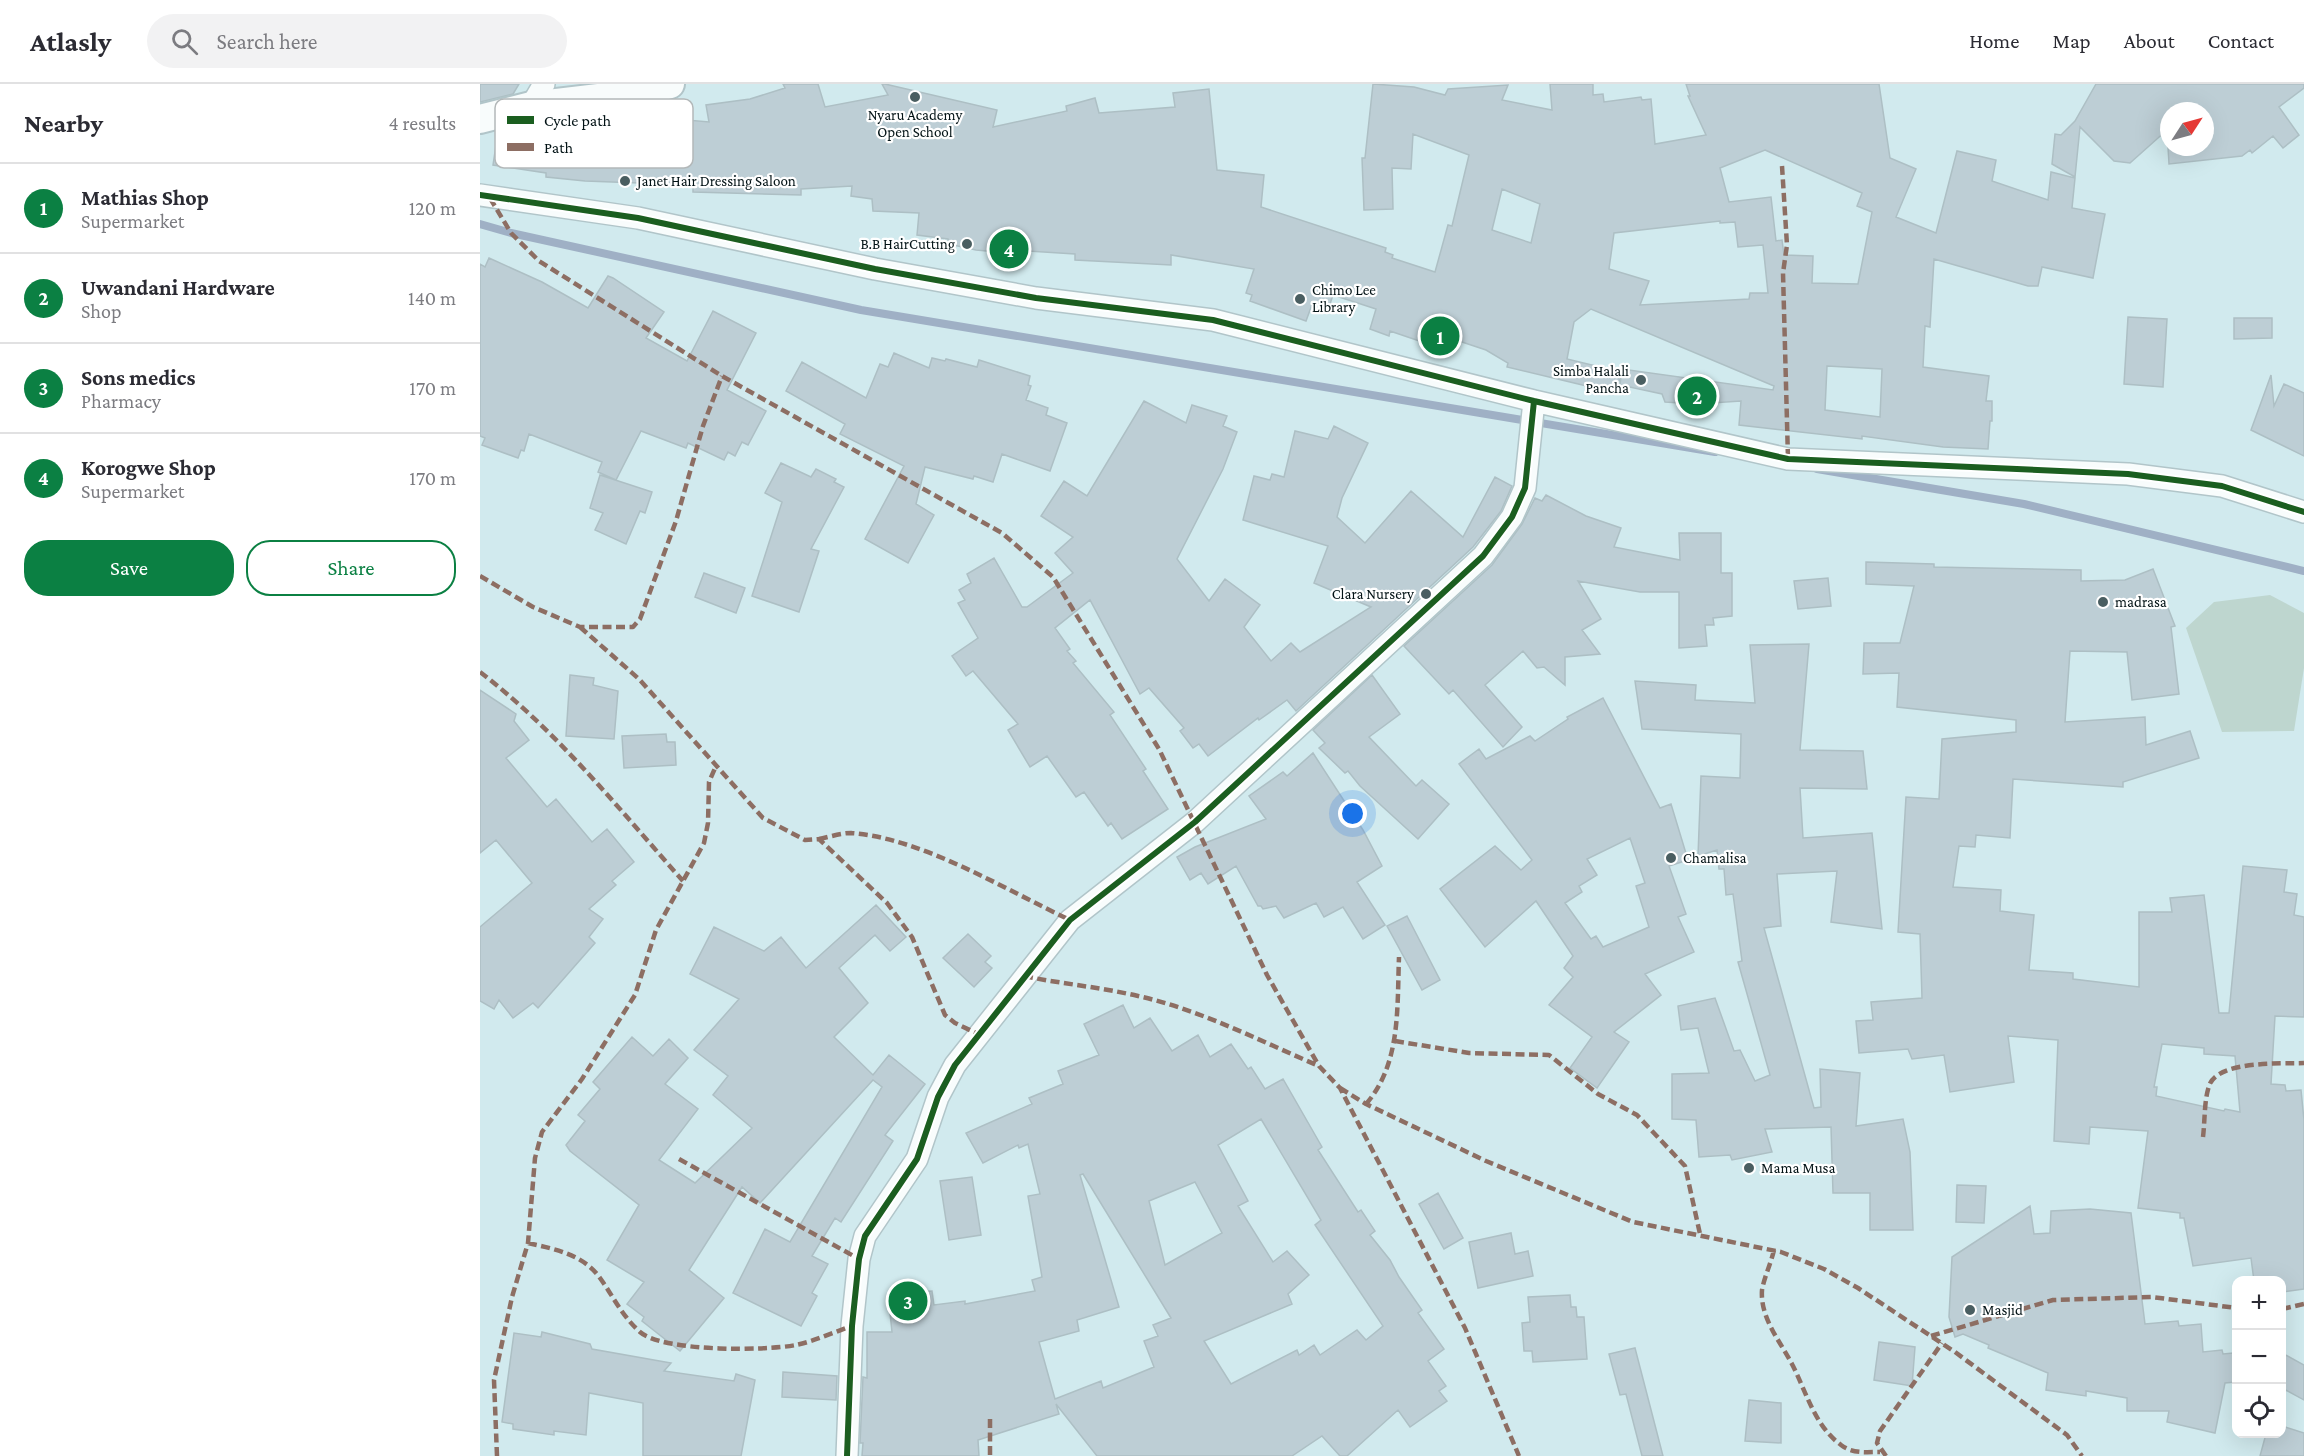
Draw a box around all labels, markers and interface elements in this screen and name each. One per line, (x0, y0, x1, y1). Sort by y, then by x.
search box (147, 14, 567, 68)
icon: search (168, 25, 201, 58)
text: Atlasly (30, 26, 111, 57)
text: Search here (216, 29, 317, 54)
text: Home (1969, 29, 2019, 53)
text: Map (2052, 29, 2091, 53)
text: About (2124, 29, 2175, 53)
text: Contact (2208, 29, 2274, 53)
marker: Nyaru Academy Open School (908, 90, 922, 104)
legend (495, 99, 693, 168)
north arrow (2160, 102, 2214, 156)
place label: Nyaru Academy Open School (868, 107, 962, 141)
text: Nearby (24, 109, 103, 138)
text: 4 results (389, 112, 456, 134)
text: Cycle path (544, 112, 611, 130)
text: Path (544, 139, 574, 156)
place label: Janet Hair Dressing Saloon (635, 173, 796, 190)
marker: Janet Hair Dressing Saloon (618, 174, 632, 188)
text: Mathias Shop (81, 185, 209, 210)
text: 1 (40, 197, 47, 219)
text: 120 m (409, 197, 456, 219)
text: Supermarket (81, 210, 184, 232)
pin: 4 (990, 226, 1028, 272)
place label: B.B HairCutting (860, 236, 955, 253)
marker: B.B HairCutting (960, 237, 974, 251)
text: Uwandani Hardware (81, 275, 275, 300)
place label: Chimo Lee Library (1312, 282, 1376, 316)
text: 2 (38, 287, 49, 309)
text: 140 m (408, 287, 456, 309)
marker: Chimo Lee Library (1293, 292, 1307, 306)
text: Shop (81, 300, 122, 322)
pin: 1 (1420, 314, 1460, 358)
place label: Simba Halali Pancha (1553, 363, 1629, 396)
text: Sons medics (81, 365, 195, 390)
marker: Simba Halali Pancha (1634, 373, 1648, 387)
pin: 2 (1678, 374, 1716, 418)
text: 3 (39, 377, 48, 399)
text: 170 m (409, 377, 456, 399)
text: Pharmacy (81, 390, 161, 412)
text: Korogwe Shop (81, 455, 216, 480)
text: 4 (38, 467, 49, 489)
text: 170 m (409, 467, 456, 489)
text: Supermarket (81, 480, 184, 502)
button: Save (24, 540, 234, 596)
button: Share (246, 540, 456, 596)
place label: Clara Nursery (1332, 586, 1414, 603)
marker: Clara Nursery (1419, 587, 1433, 601)
place label: madrasa (2115, 594, 2167, 610)
marker: madrasa (2096, 595, 2110, 609)
your location (1338, 799, 1367, 828)
place label: Chamalisa (1683, 850, 1747, 866)
marker: Chamalisa (1664, 851, 1678, 865)
place label: Mama Musa (1761, 1160, 1836, 1176)
marker: Mama Musa (1742, 1161, 1756, 1175)
map controls (2232, 1276, 2286, 1438)
button: + (2232, 1276, 2286, 1330)
pin: 3 (888, 1278, 928, 1324)
place label: Masjid (1982, 1302, 2023, 1319)
marker: Masjid (1963, 1303, 1977, 1317)
button: − (2232, 1330, 2286, 1384)
button: locate (2232, 1384, 2286, 1438)

